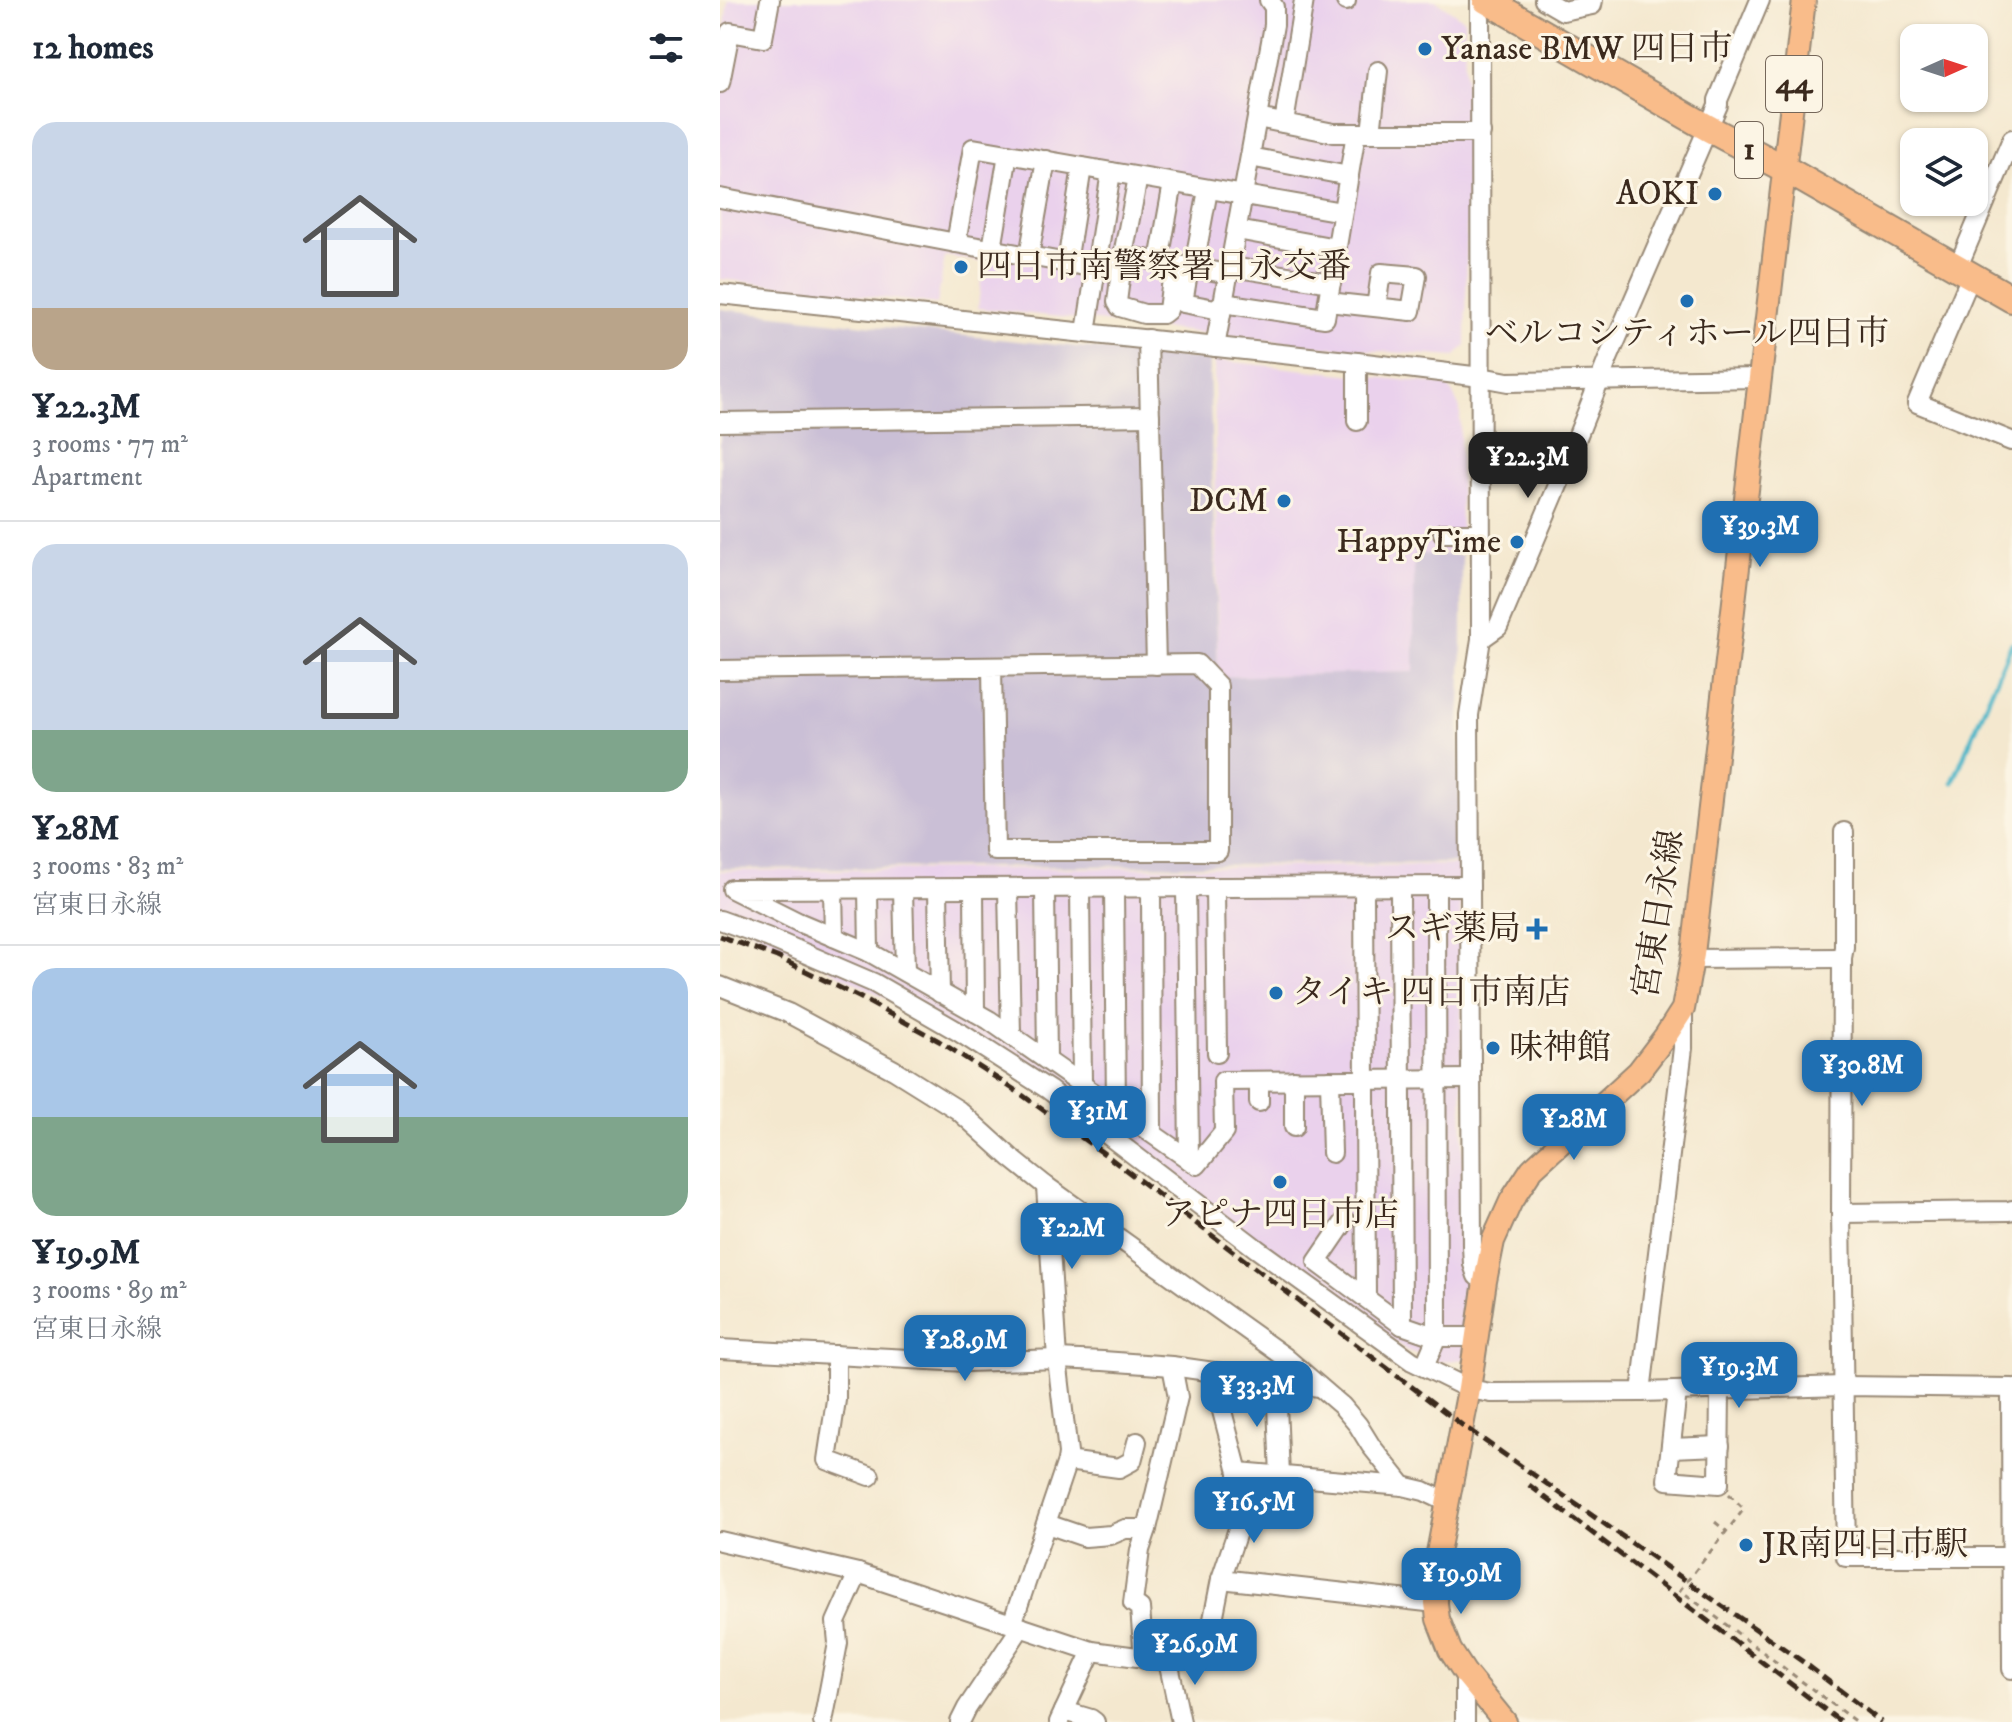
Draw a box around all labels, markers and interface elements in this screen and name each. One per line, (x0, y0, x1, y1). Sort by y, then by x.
north arrow (1900, 24, 1988, 112)
map controls (1900, 24, 1988, 216)
icon: filters (644, 26, 688, 70)
text: 12 homes (32, 27, 154, 69)
place label: Yanase BMW 四日市 (1441, 28, 1733, 70)
marker: Yanase BMW 四日市 (1416, 40, 1434, 58)
road number: 44 (1766, 56, 1822, 112)
road number: 1 (1735, 122, 1763, 178)
button: layers (1900, 128, 1988, 216)
place label: AOKI (1616, 173, 1699, 215)
icon: home (288, 174, 432, 318)
marker: AOKI (1706, 185, 1724, 203)
place label: 四日市南警察署日永交番 (977, 246, 1351, 288)
marker: 四日市南警察署日永交番 (952, 258, 970, 276)
marker: ベルコシティホール四日市 (1678, 292, 1696, 310)
place label: ベルコシティホール四日市 (1485, 313, 1889, 355)
text: ¥22.3M (32, 386, 141, 428)
text: 3 rooms · 77 m² (32, 428, 188, 461)
pin: ¥22.3M (1463, 432, 1593, 500)
text: ¥22.3M (1486, 441, 1570, 474)
text: Apartment (32, 461, 143, 494)
place label: DCM (1189, 480, 1268, 522)
marker: DCM (1275, 492, 1293, 510)
pin: ¥39.3M (1695, 501, 1825, 569)
text: ¥39.3M (1720, 510, 1800, 543)
place label: HappyTime (1336, 521, 1501, 563)
marker: HappyTime (1508, 533, 1526, 551)
icon: home (288, 596, 432, 740)
text: ¥28M (32, 808, 120, 850)
street label: 宮東日永線 (1625, 827, 1693, 1001)
text: 3 rooms · 83 m² (32, 850, 183, 883)
text: 宮東日永線 (32, 889, 162, 922)
place label: スギ薬局 (1385, 908, 1521, 950)
marker: スギ薬局 (1528, 920, 1546, 938)
place label: タイキ 四日市南店 (1292, 972, 1571, 1014)
marker: タイキ 四日市南店 (1267, 984, 1285, 1002)
icon: home (288, 1020, 432, 1164)
place label: 味神館 (1509, 1027, 1611, 1069)
marker: 味神館 (1484, 1039, 1502, 1057)
pin: ¥30.8M (1797, 1040, 1927, 1108)
text: ¥30.8M (1820, 1049, 1904, 1082)
pin: ¥31M (1051, 1086, 1145, 1154)
pin: ¥28M (1527, 1094, 1621, 1162)
text: ¥31M (1068, 1095, 1128, 1128)
text: ¥28M (1541, 1103, 1608, 1136)
marker: アピナ四日市店 (1271, 1173, 1289, 1191)
place label: アピナ四日市店 (1161, 1194, 1399, 1236)
pin: ¥22M (1025, 1203, 1119, 1271)
text: ¥22M (1039, 1212, 1105, 1245)
text: ¥19.9M (32, 1232, 140, 1274)
text: 3 rooms · 89 m² (32, 1274, 187, 1307)
text: 宮東日永線 (32, 1313, 162, 1346)
pin: ¥28.9M (900, 1315, 1030, 1383)
text: ¥28.9M (922, 1324, 1008, 1357)
pin: ¥19.3M (1674, 1342, 1804, 1410)
text: ¥19.3M (1699, 1351, 1779, 1384)
pin: ¥33.3M (1192, 1361, 1322, 1429)
text: ¥33.3M (1219, 1370, 1295, 1403)
pin: ¥16.5M (1189, 1477, 1319, 1545)
text: ¥16.5M (1213, 1486, 1295, 1519)
place label: JR南四日市駅 (1759, 1524, 1968, 1566)
marker: JR南四日市駅 (1737, 1536, 1755, 1554)
pin: ¥19.9M (1396, 1548, 1526, 1616)
text: ¥19.9M (1420, 1557, 1502, 1590)
pin: ¥26.9M (1130, 1619, 1260, 1687)
text: ¥26.9M (1152, 1628, 1238, 1661)

